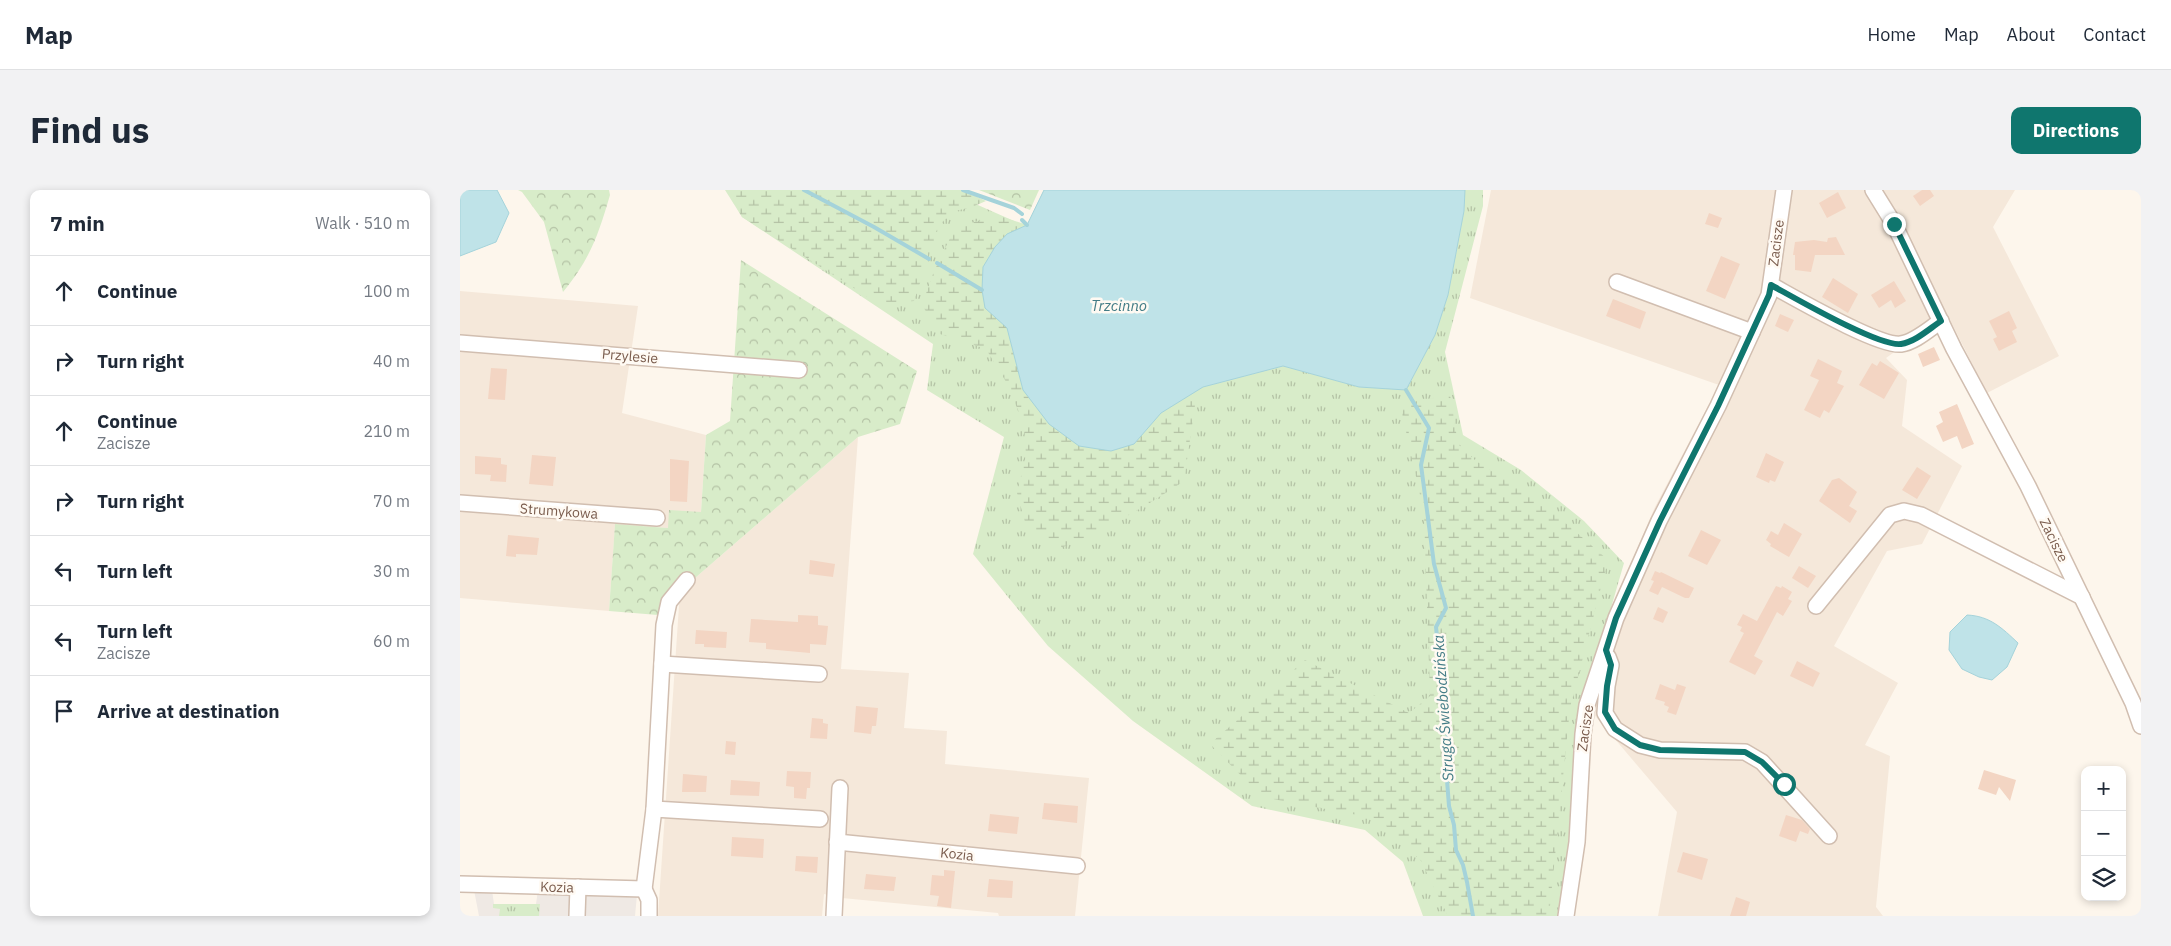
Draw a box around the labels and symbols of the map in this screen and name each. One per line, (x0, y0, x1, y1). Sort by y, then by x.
route end (1883, 213, 1906, 236)
street label: Zacisze (1764, 218, 1788, 267)
water label: Trzcinno (1091, 296, 1147, 315)
street label: Przylesie (601, 345, 659, 367)
street label: Strumykowa (519, 499, 599, 523)
street label: Zacisze (2036, 515, 2072, 565)
water label: Struga Świebodzińska (1428, 634, 1458, 782)
street label: Zacisze (1573, 703, 1597, 752)
route start (1773, 773, 1796, 796)
street label: Kozia (939, 843, 975, 865)
street label: Kozia (540, 877, 575, 897)

